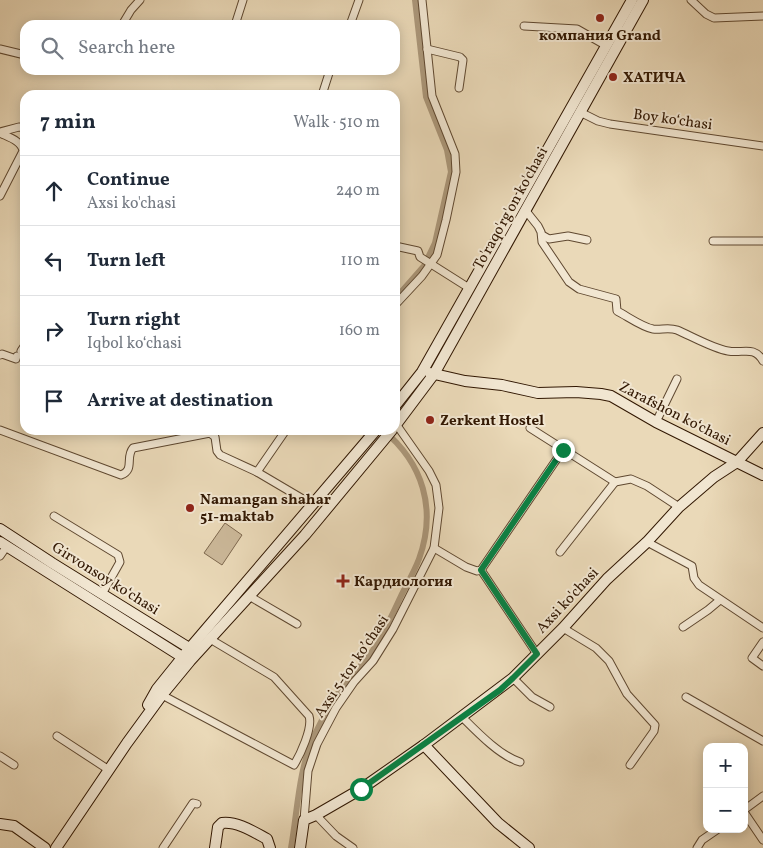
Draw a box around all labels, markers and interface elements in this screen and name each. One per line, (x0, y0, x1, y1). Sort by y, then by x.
marker: компания Grand (594, 12, 606, 24)
search box (20, 20, 400, 75)
place label: компания Grand (539, 26, 661, 47)
icon: search (38, 34, 66, 62)
text: Search here (78, 35, 175, 61)
place label: ХАТИЧА (623, 68, 686, 89)
marker: ХАТИЧА (607, 71, 619, 83)
street label: Boy koʻchasi (632, 105, 714, 136)
text: 7 min (40, 108, 96, 137)
text: Walk · 510 m (293, 112, 380, 134)
street label: To'raqo'rg'on ko'chasi (469, 144, 554, 274)
text: Continue (87, 167, 170, 193)
icon: ahead (40, 177, 68, 205)
text: 240 m (336, 180, 380, 202)
text: Axsi ko'chasi (87, 193, 176, 215)
icon: left (40, 247, 68, 275)
text: Turn left (87, 248, 166, 274)
text: 110 m (341, 250, 380, 272)
text: Turn right (87, 307, 180, 333)
icon: right (40, 317, 68, 345)
text: 160 m (339, 320, 380, 342)
text: Iqbol koʻchasi (87, 333, 182, 355)
street label: Zarafshon koʻchasi (615, 377, 734, 452)
icon: arrive (40, 387, 68, 415)
text: Arrive at destination (87, 388, 273, 414)
place label: Zerkent Hostel (440, 411, 544, 432)
marker: Zerkent Hostel (424, 414, 436, 426)
route end (552, 439, 575, 462)
place label: Namangan shahar 51-maktab (200, 490, 331, 528)
marker: Namangan shahar 51-maktab (184, 502, 196, 514)
street label: Girvonsoy koʻchasi (47, 538, 163, 621)
street label: Axsi ko'chasi (532, 563, 604, 639)
place label: Кардиология (354, 572, 453, 593)
marker: Кардиология (336, 574, 350, 588)
street label: Аxsi 5-tor koʼchasi (310, 611, 395, 723)
map controls (703, 743, 748, 833)
button: + (703, 743, 748, 788)
route start (350, 778, 373, 801)
button: − (703, 788, 748, 833)

